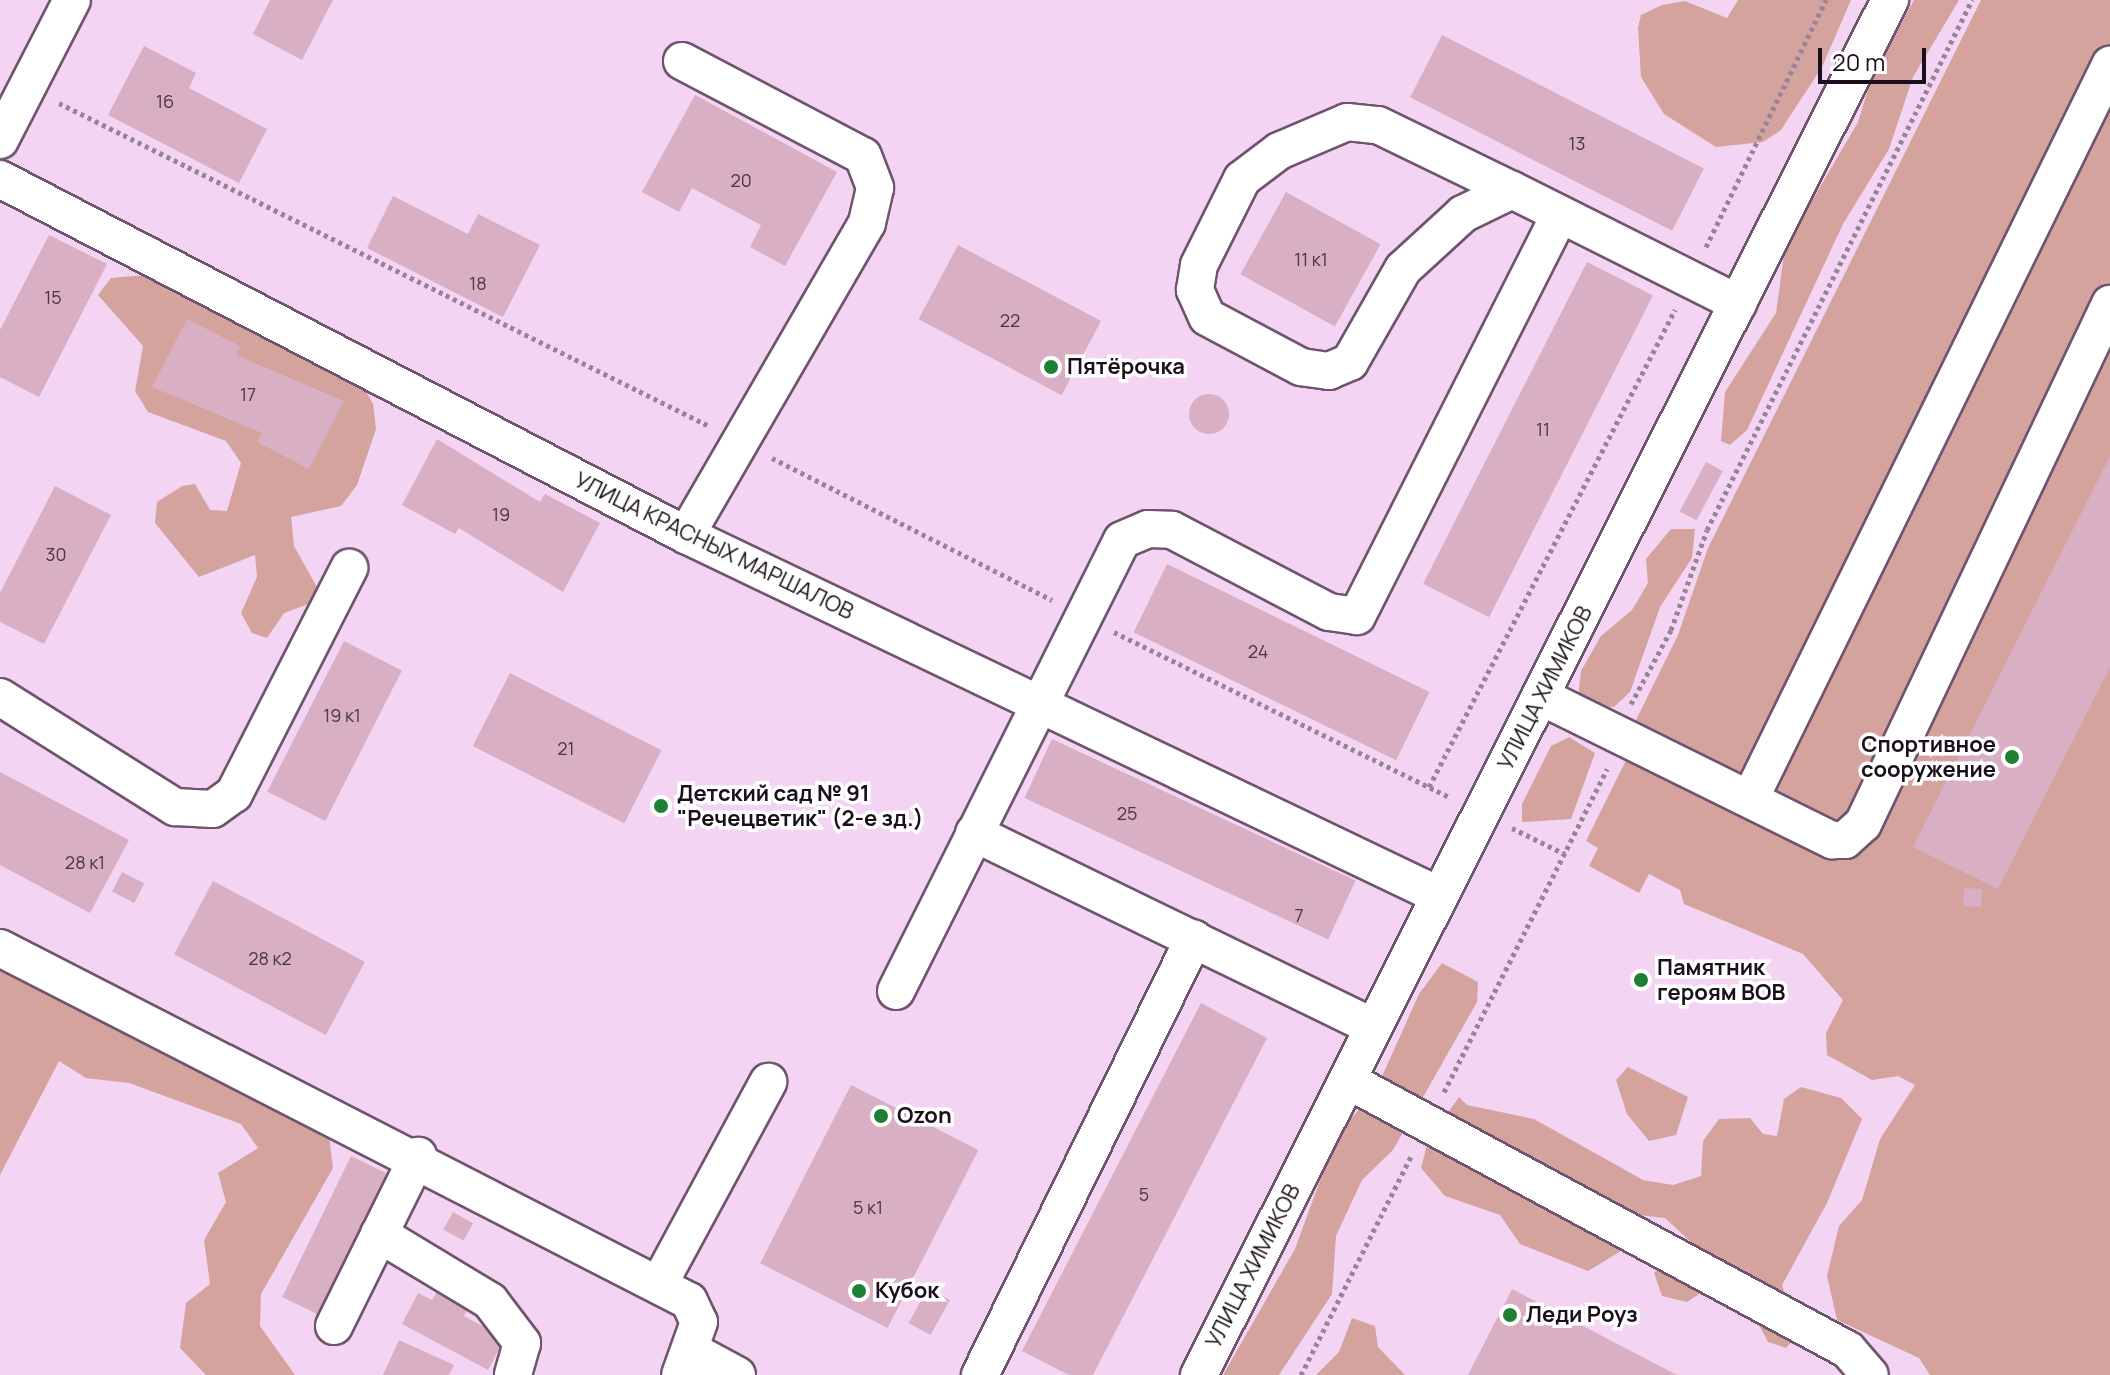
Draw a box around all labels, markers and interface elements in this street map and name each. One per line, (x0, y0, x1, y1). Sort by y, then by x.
scale bar (1822, 32, 1930, 82)
text: 20 m (1832, 45, 1885, 78)
house number: 16 (156, 90, 174, 112)
house number: 13 (1569, 132, 1585, 154)
house number: 20 (730, 169, 752, 191)
house number: 11 к1 (1294, 248, 1328, 270)
house number: 18 (469, 272, 487, 294)
house number: 15 (44, 286, 62, 308)
house number: 22 (1000, 309, 1020, 331)
place label: Пятёрочка (1067, 354, 1185, 380)
marker: Пятёрочка (1042, 358, 1060, 376)
house number: 17 (240, 383, 256, 405)
house number: 11 (1536, 418, 1550, 440)
street label: УЛИЦА КРАСНЫХ МАРШАЛОВ (570, 467, 858, 625)
house number: 19 (492, 503, 510, 525)
house number: 30 (46, 543, 66, 565)
street label: УЛИЦА ХИМИКОВ (1492, 602, 1598, 774)
house number: 24 (1248, 640, 1268, 662)
house number: 19 к1 (323, 704, 361, 726)
place label: Спортивное сооружение (1861, 731, 1996, 782)
house number: 21 (557, 737, 575, 759)
marker: Спортивное сооружение (2003, 748, 2021, 766)
place label: Детский сад № 91 "Речецветик" (2-е зд.) (677, 780, 924, 832)
marker: Детский сад № 91 "Речецветик" (2-е зд.) (652, 797, 670, 815)
house number: 25 (1117, 802, 1137, 824)
house number: 28 к1 (65, 851, 105, 873)
house number: 7 (1294, 904, 1304, 926)
house number: 28 к2 (248, 947, 292, 969)
place label: Памятник героям ВОВ (1657, 954, 1785, 1006)
marker: Памятник героям ВОВ (1632, 971, 1650, 989)
place label: Ozon (897, 1103, 952, 1129)
marker: Ozon (872, 1107, 890, 1125)
street label: УЛИЦА ХИМИКОВ (1200, 1180, 1306, 1352)
house number: 5 (1139, 1183, 1149, 1205)
house number: 5 к1 (853, 1196, 883, 1218)
place label: Кубок (875, 1278, 939, 1304)
marker: Кубок (850, 1282, 868, 1300)
place label: Леди Роуз (1526, 1302, 1638, 1328)
marker: Леди Роуз (1501, 1306, 1519, 1324)

